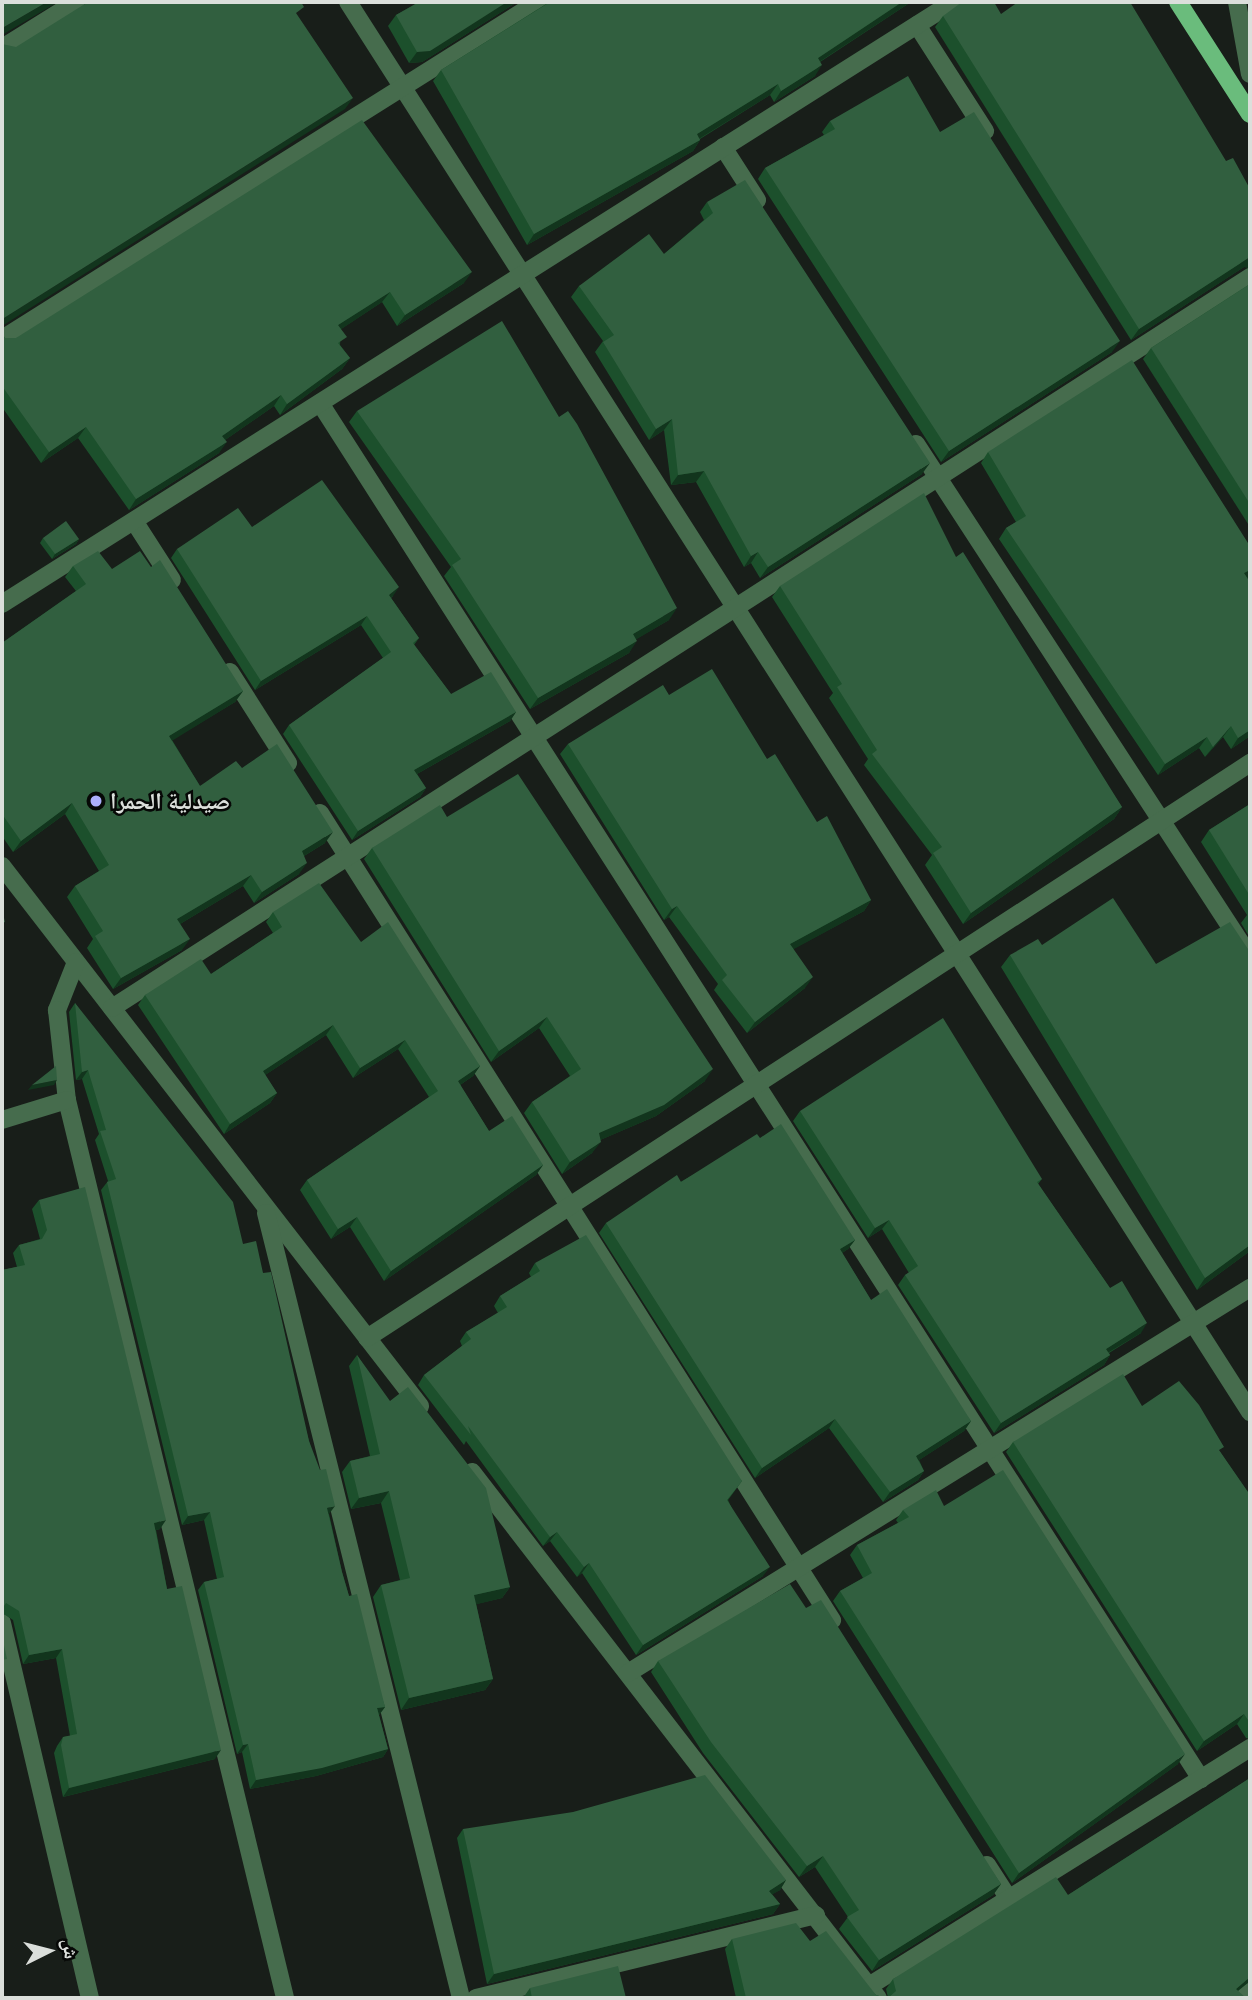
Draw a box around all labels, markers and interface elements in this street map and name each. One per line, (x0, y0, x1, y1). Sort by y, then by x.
place label: صيدلية الحمرا (110, 787, 230, 815)
marker: صيدلية الحمرا (88, 793, 104, 809)
north arrow (14, 1916, 84, 1986)
text: ش (58, 1938, 83, 1960)

